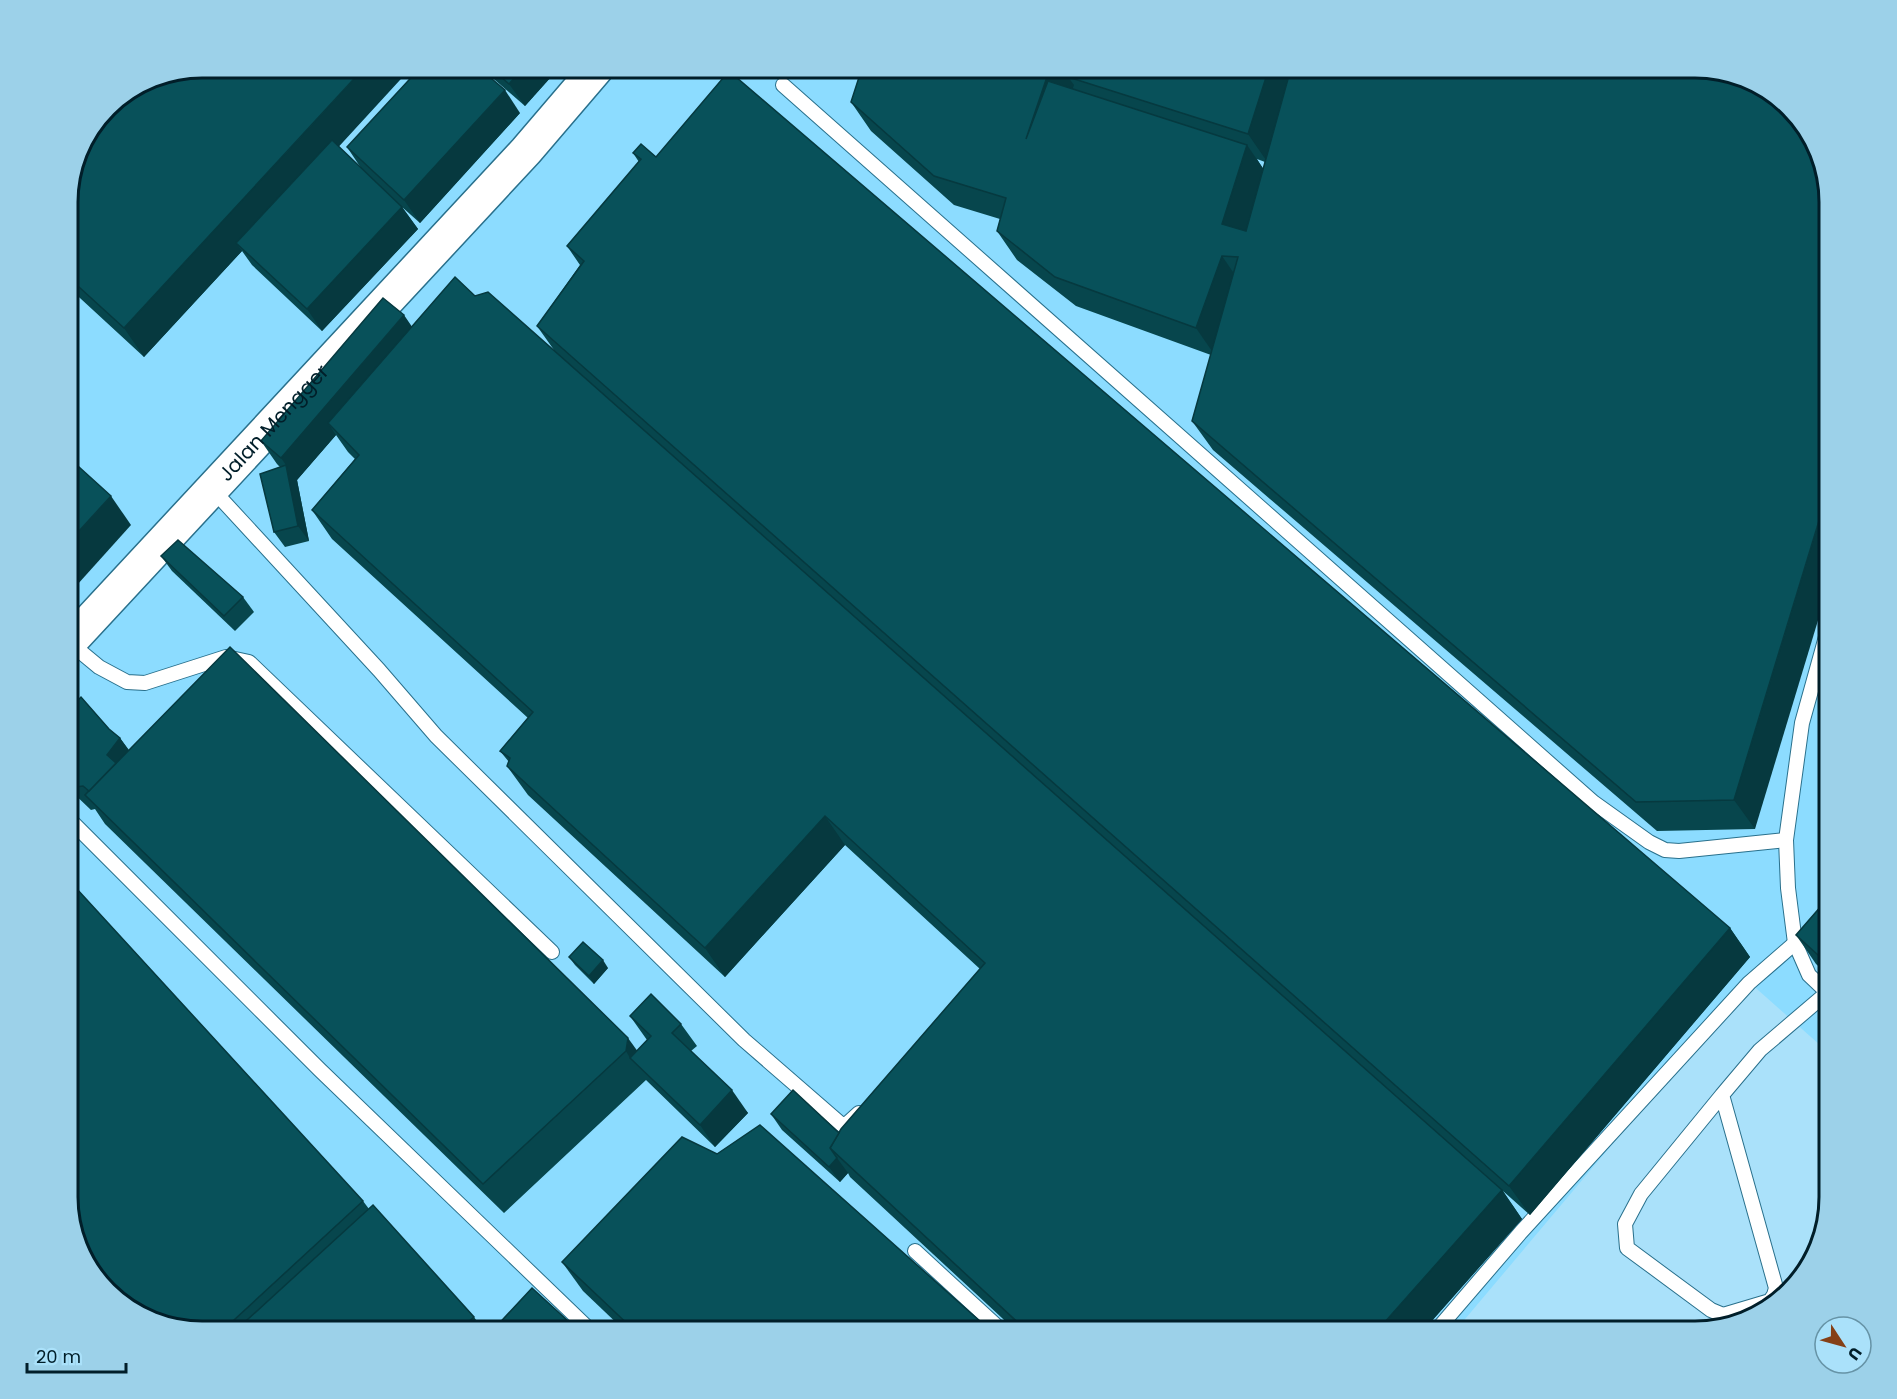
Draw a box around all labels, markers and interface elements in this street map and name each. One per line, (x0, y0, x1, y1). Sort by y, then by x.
street label: Jalan Mengger (212, 358, 335, 487)
north arrow (1813, 1315, 1873, 1375)
scale bar (27, 1336, 126, 1374)
text: U (1842, 1342, 1867, 1365)
text: 20 m (36, 1344, 81, 1369)

